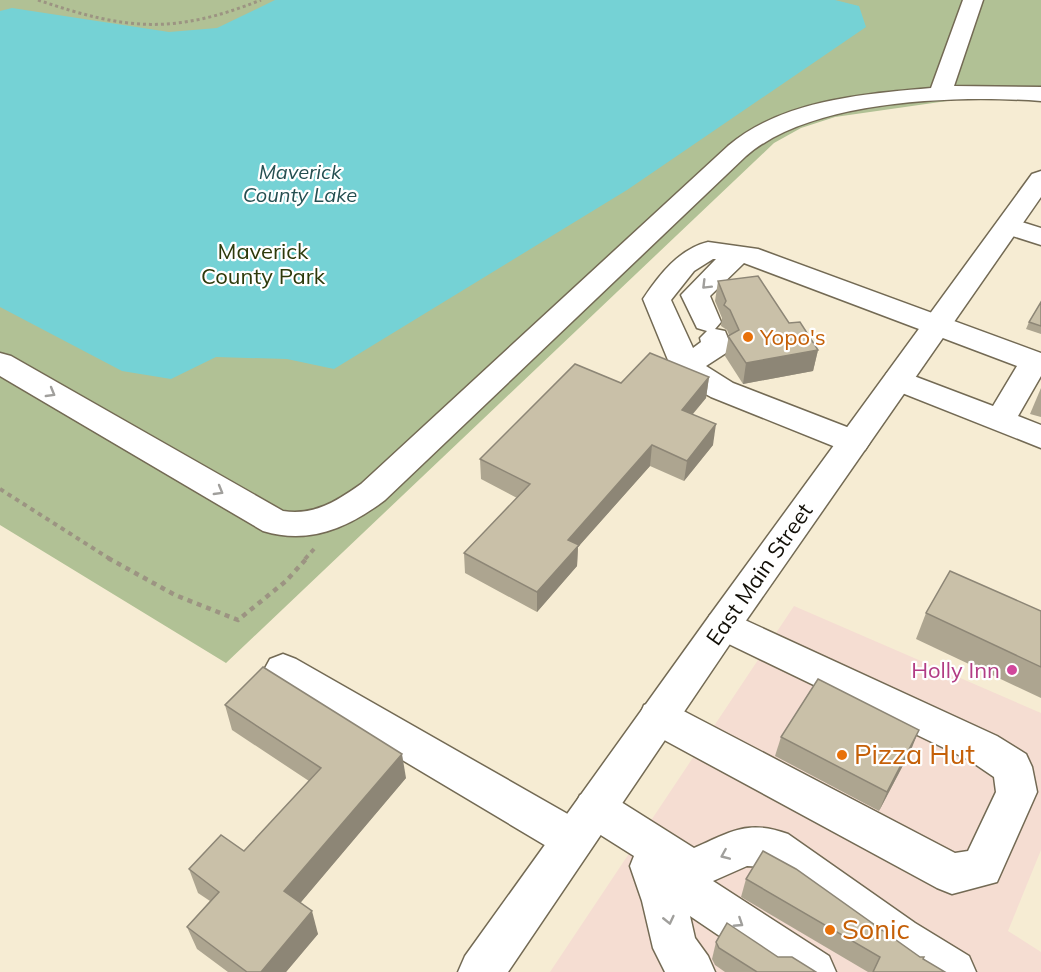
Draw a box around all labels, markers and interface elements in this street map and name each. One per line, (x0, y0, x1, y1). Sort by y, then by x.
water label: Maverick County Lake (243, 159, 357, 207)
park label: Maverick County Park (201, 237, 326, 290)
one-way arrow (703, 277, 714, 288)
place label: Yopo's (759, 323, 826, 351)
marker: Yopo's (741, 330, 755, 344)
one-way arrow (44, 385, 55, 397)
one-way arrow (213, 484, 223, 495)
street label: East Main Street (700, 497, 819, 650)
place label: Holly Inn (911, 656, 1000, 684)
marker: Holly Inn (1005, 663, 1019, 677)
place label: Pizza Hut (854, 737, 975, 771)
marker: Pizza Hut (835, 748, 849, 762)
one-way arrow (721, 848, 732, 860)
place label: Sonic (842, 912, 910, 946)
one-way arrow (661, 915, 674, 925)
one-way arrow (732, 916, 743, 927)
marker: Sonic (823, 923, 837, 937)

